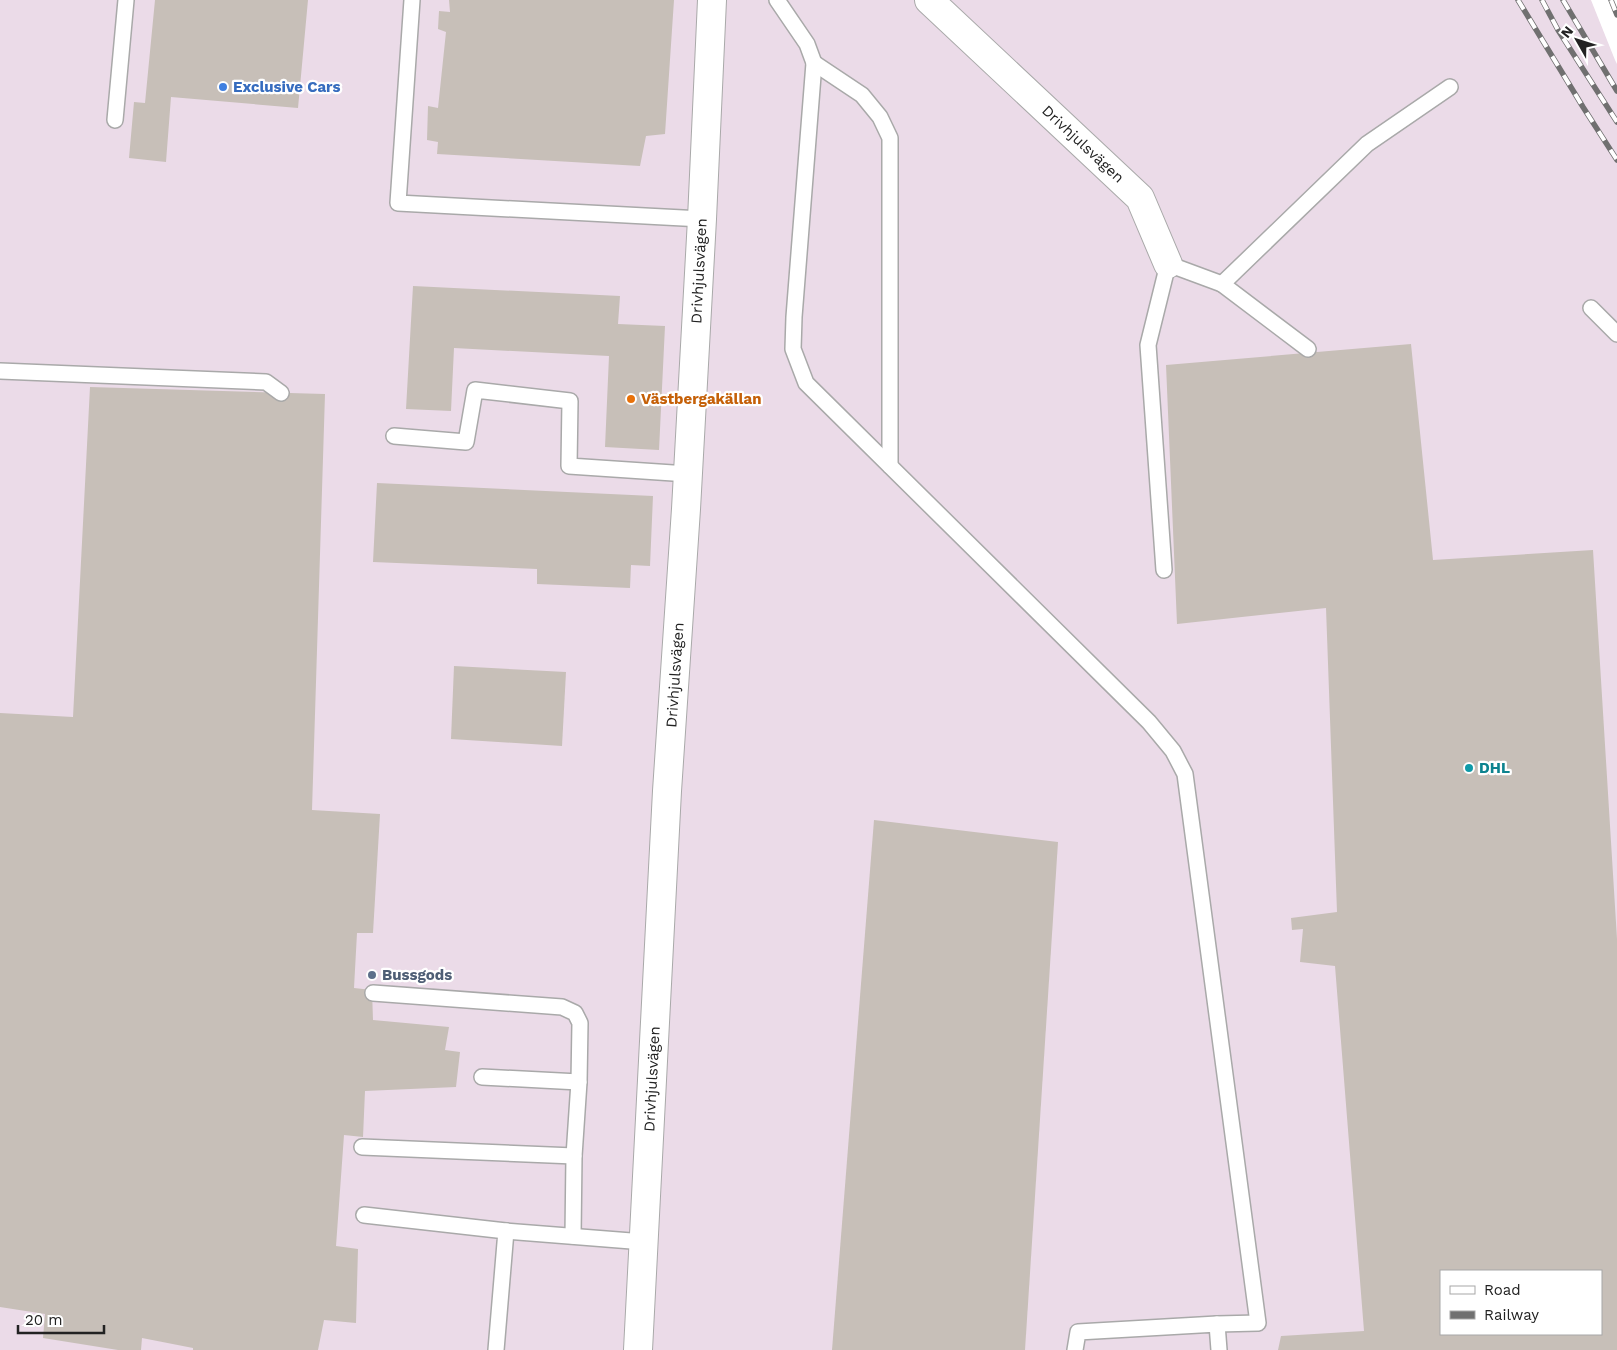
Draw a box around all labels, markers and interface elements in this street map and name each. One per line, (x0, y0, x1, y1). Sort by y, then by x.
north arrow (1552, 15, 1602, 65)
text: N (1557, 23, 1576, 41)
place label: Exclusive Cars (233, 78, 340, 96)
marker: Exclusive Cars (217, 81, 229, 93)
street label: Drivhjulsvägen (1038, 101, 1128, 187)
street label: Drivhjulsvägen (687, 218, 711, 324)
place label: Västbergakällan (641, 390, 761, 408)
marker: Västbergakällan (625, 393, 637, 405)
street label: Drivhjulsvägen (662, 622, 688, 728)
place label: DHL (1479, 759, 1510, 777)
marker: DHL (1463, 762, 1475, 774)
place label: Bussgods (382, 966, 452, 984)
marker: Bussgods (366, 969, 378, 981)
street label: Drivhjulsvägen (640, 1026, 664, 1132)
legend (1440, 1270, 1602, 1335)
text: Road (1484, 1281, 1521, 1299)
scale bar (18, 1302, 104, 1334)
text: Railway (1484, 1306, 1539, 1324)
text: 20 m (25, 1311, 63, 1329)

